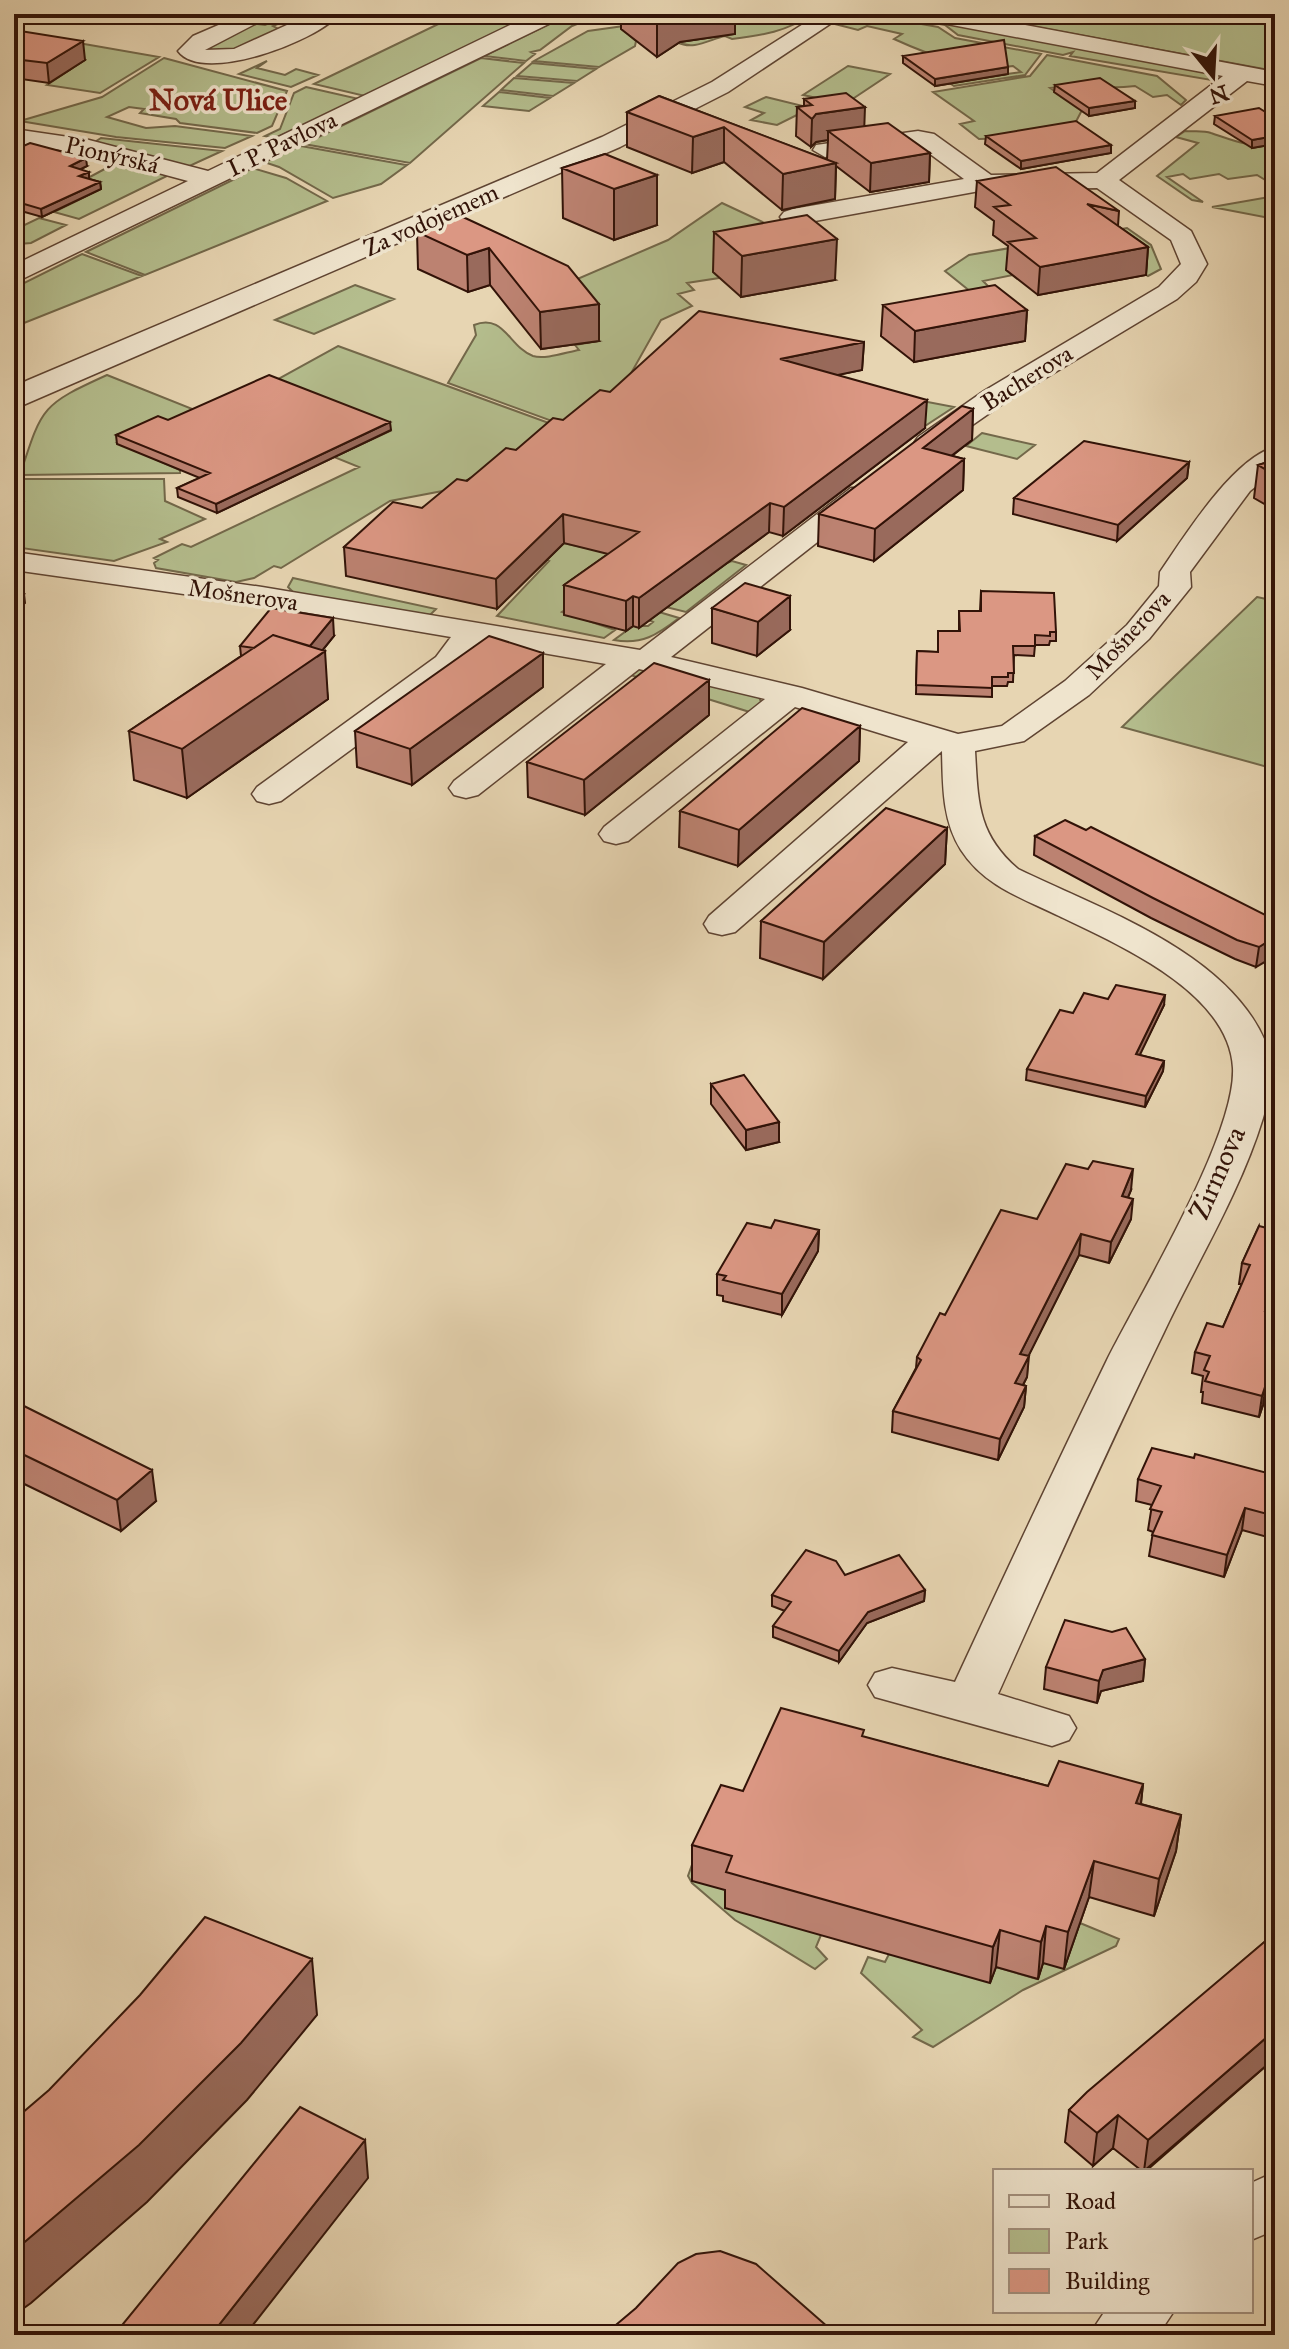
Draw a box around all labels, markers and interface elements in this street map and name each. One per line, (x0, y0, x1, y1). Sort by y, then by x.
north arrow (1173, 36, 1253, 116)
text: N (1206, 79, 1232, 110)
district label: Nová Ulice (149, 82, 288, 118)
street label: I. P. Pavlova (222, 104, 342, 183)
street label: Pionýrská (62, 130, 163, 181)
street label: Za vodojemem (359, 177, 503, 263)
street label: Bacherova (976, 338, 1079, 418)
street label: Mošnerova (186, 572, 301, 618)
street label: Mošnerova (1079, 584, 1177, 686)
street label: Zirmova (1181, 1121, 1253, 1225)
legend (993, 2169, 1253, 2313)
text: Road (1065, 2186, 1116, 2216)
text: Park (1065, 2226, 1109, 2256)
text: Building (1065, 2266, 1150, 2296)

